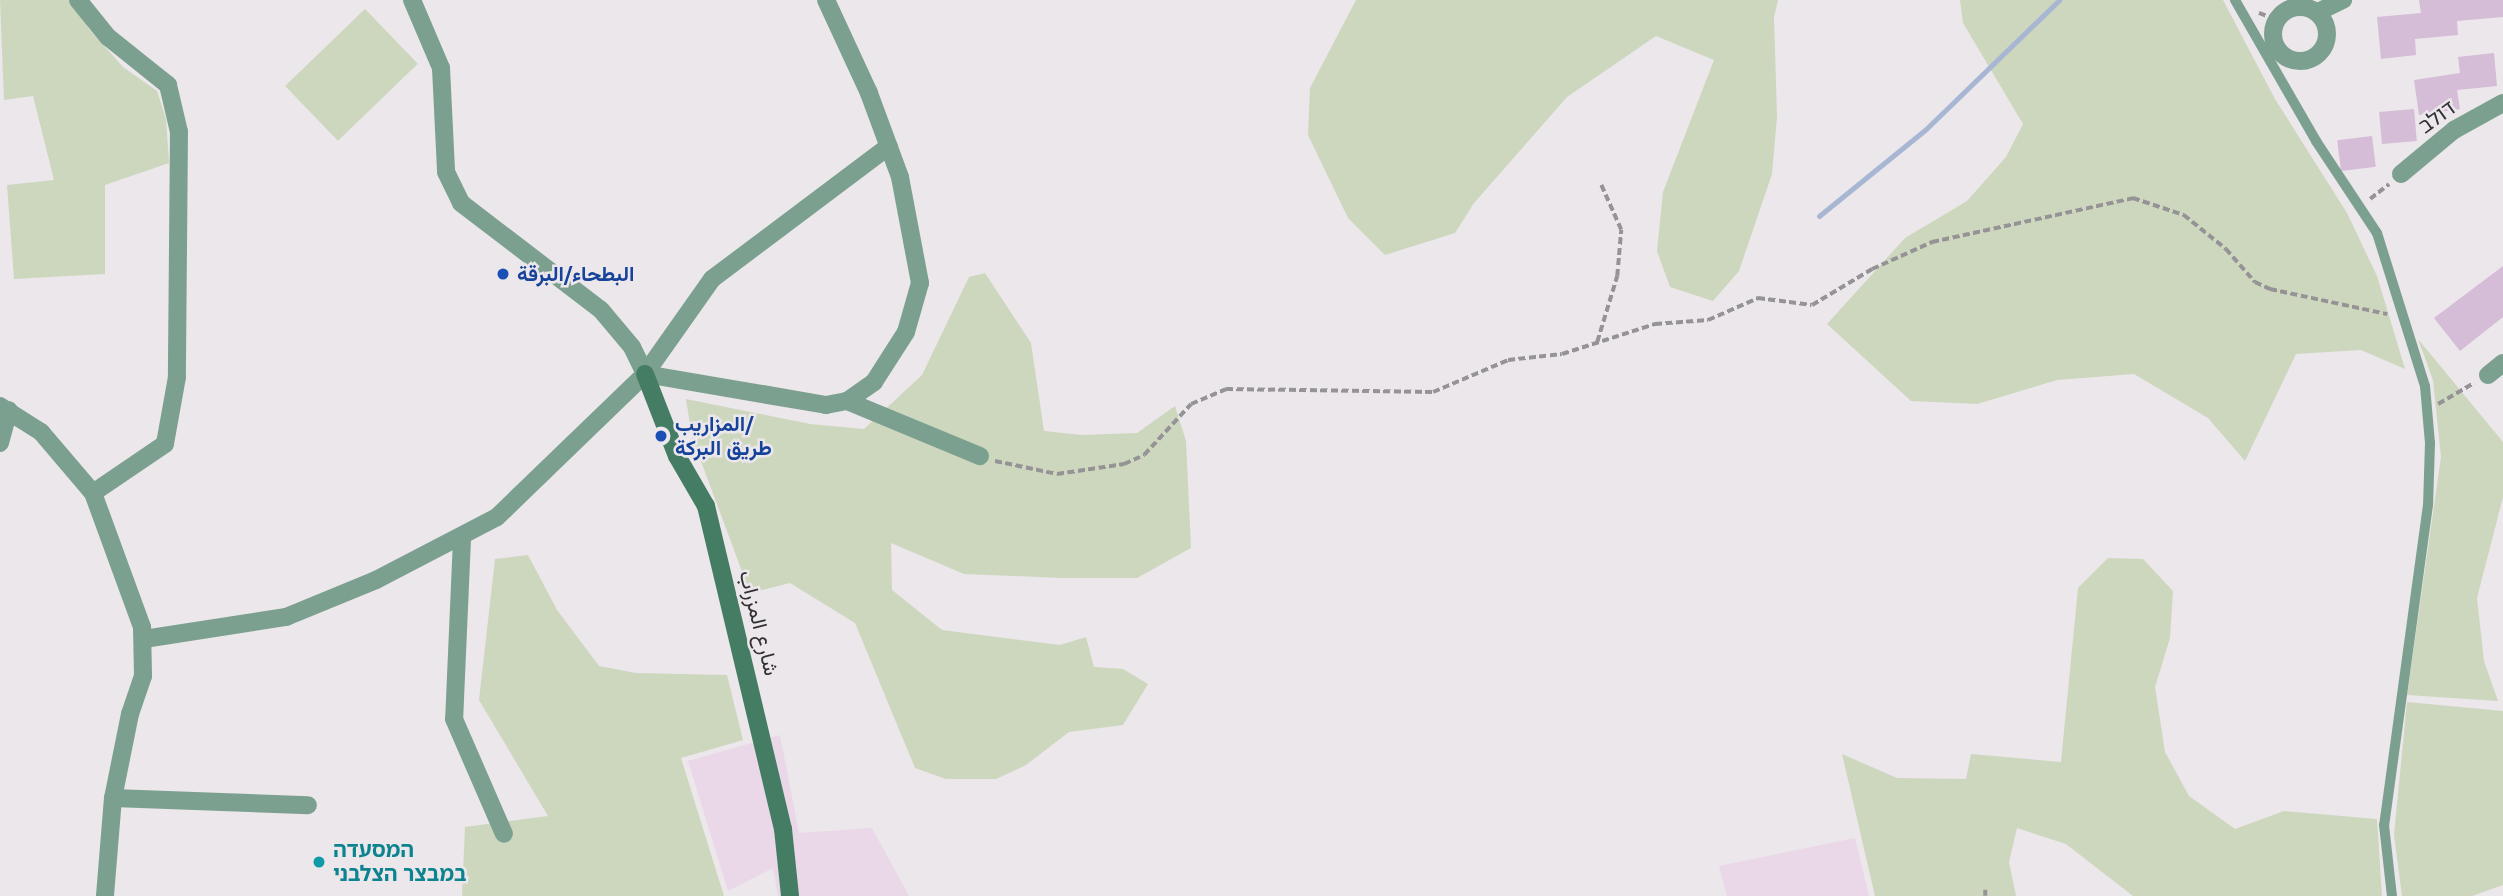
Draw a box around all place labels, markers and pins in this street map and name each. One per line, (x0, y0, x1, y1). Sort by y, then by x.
place label: البطحاء/البرقة (517, 261, 634, 287)
marker: البطحاء/البرقة (495, 266, 511, 282)
place label: المزاريب/ طريق البركة (675, 411, 772, 461)
marker: المزاريب/ طريق البركة (653, 428, 669, 444)
place label: המסעדה במבצר הצלבני (333, 837, 466, 887)
marker: המסעדה במבצר הצלבני (311, 854, 327, 870)

